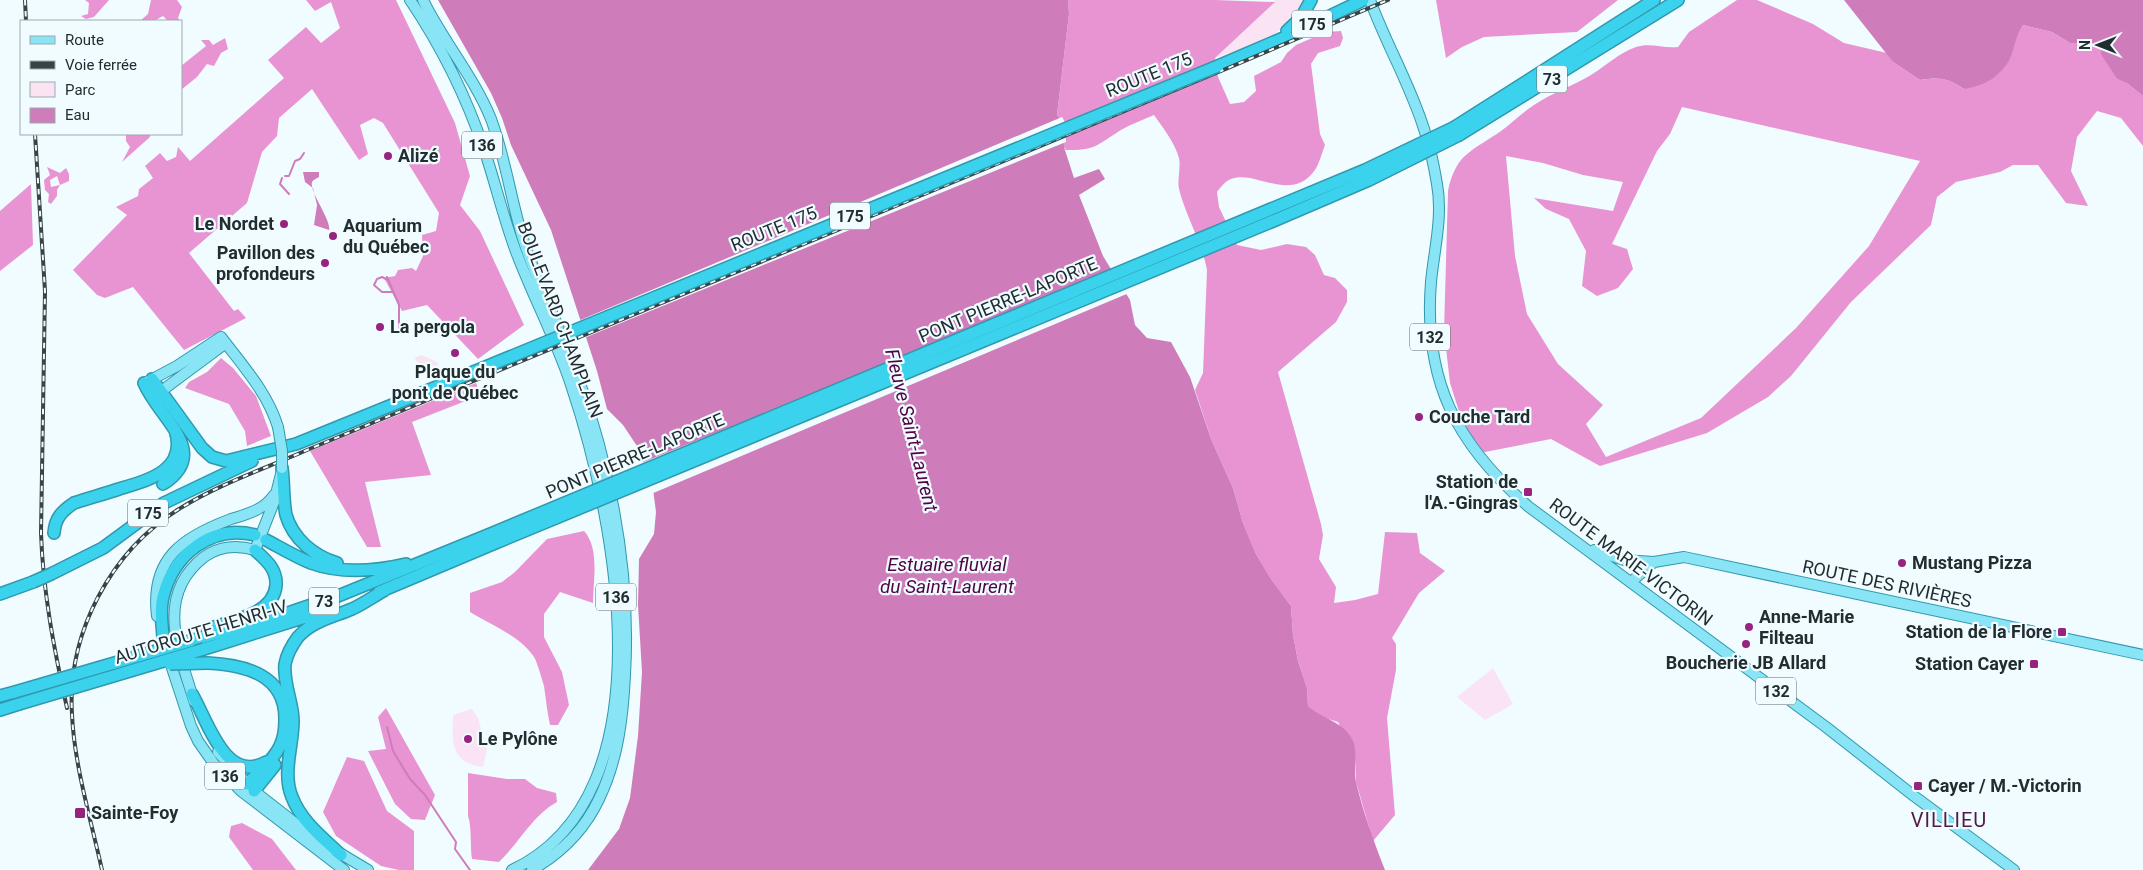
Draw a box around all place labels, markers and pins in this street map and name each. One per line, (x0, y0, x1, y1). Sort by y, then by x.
place label: Alizé (398, 145, 439, 166)
marker: Alizé (382, 150, 394, 162)
place label: Le Nordet (195, 213, 274, 234)
place label: Aquarium du Québec (343, 215, 429, 257)
marker: Le Nordet (278, 218, 290, 230)
marker: Aquarium du Québec (327, 230, 339, 242)
place label: Pavillon des profondeurs (216, 242, 315, 284)
marker: Pavillon des profondeurs (319, 257, 331, 269)
place label: La pergola (390, 316, 475, 337)
marker: La pergola (374, 321, 386, 333)
marker: Plaque du pont de Québec (449, 347, 461, 359)
place label: Plaque du pont de Québec (392, 361, 518, 403)
place label: Couche Tard (1429, 406, 1530, 427)
marker: Couche Tard (1413, 411, 1425, 423)
place label: Station de l'A.-Gingras (1424, 471, 1518, 513)
marker: Station de l'A.-Gingras (1522, 486, 1534, 498)
place label: Mustang Pizza (1912, 552, 2032, 573)
marker: Mustang Pizza (1896, 557, 1908, 569)
place label: Anne-Marie Filteau (1759, 606, 1855, 648)
marker: Anne-Marie Filteau (1743, 621, 1755, 633)
place label: Station de la Flore (1905, 621, 2052, 642)
marker: Station de la Flore (2056, 626, 2068, 638)
marker: Boucherie JB Allard (1740, 638, 1752, 650)
place label: Boucherie JB Allard (1666, 652, 1826, 673)
place label: Station Cayer (1915, 653, 2024, 674)
marker: Station Cayer (2028, 658, 2040, 670)
place label: Le Pylône (478, 728, 558, 749)
marker: Le Pylône (462, 733, 474, 745)
place label: Cayer / M.-Victorin (1928, 775, 2082, 796)
marker: Cayer / M.-Victorin (1912, 780, 1924, 792)
place label: Sainte-Foy (91, 802, 179, 823)
marker: Sainte-Foy (73, 806, 87, 820)

